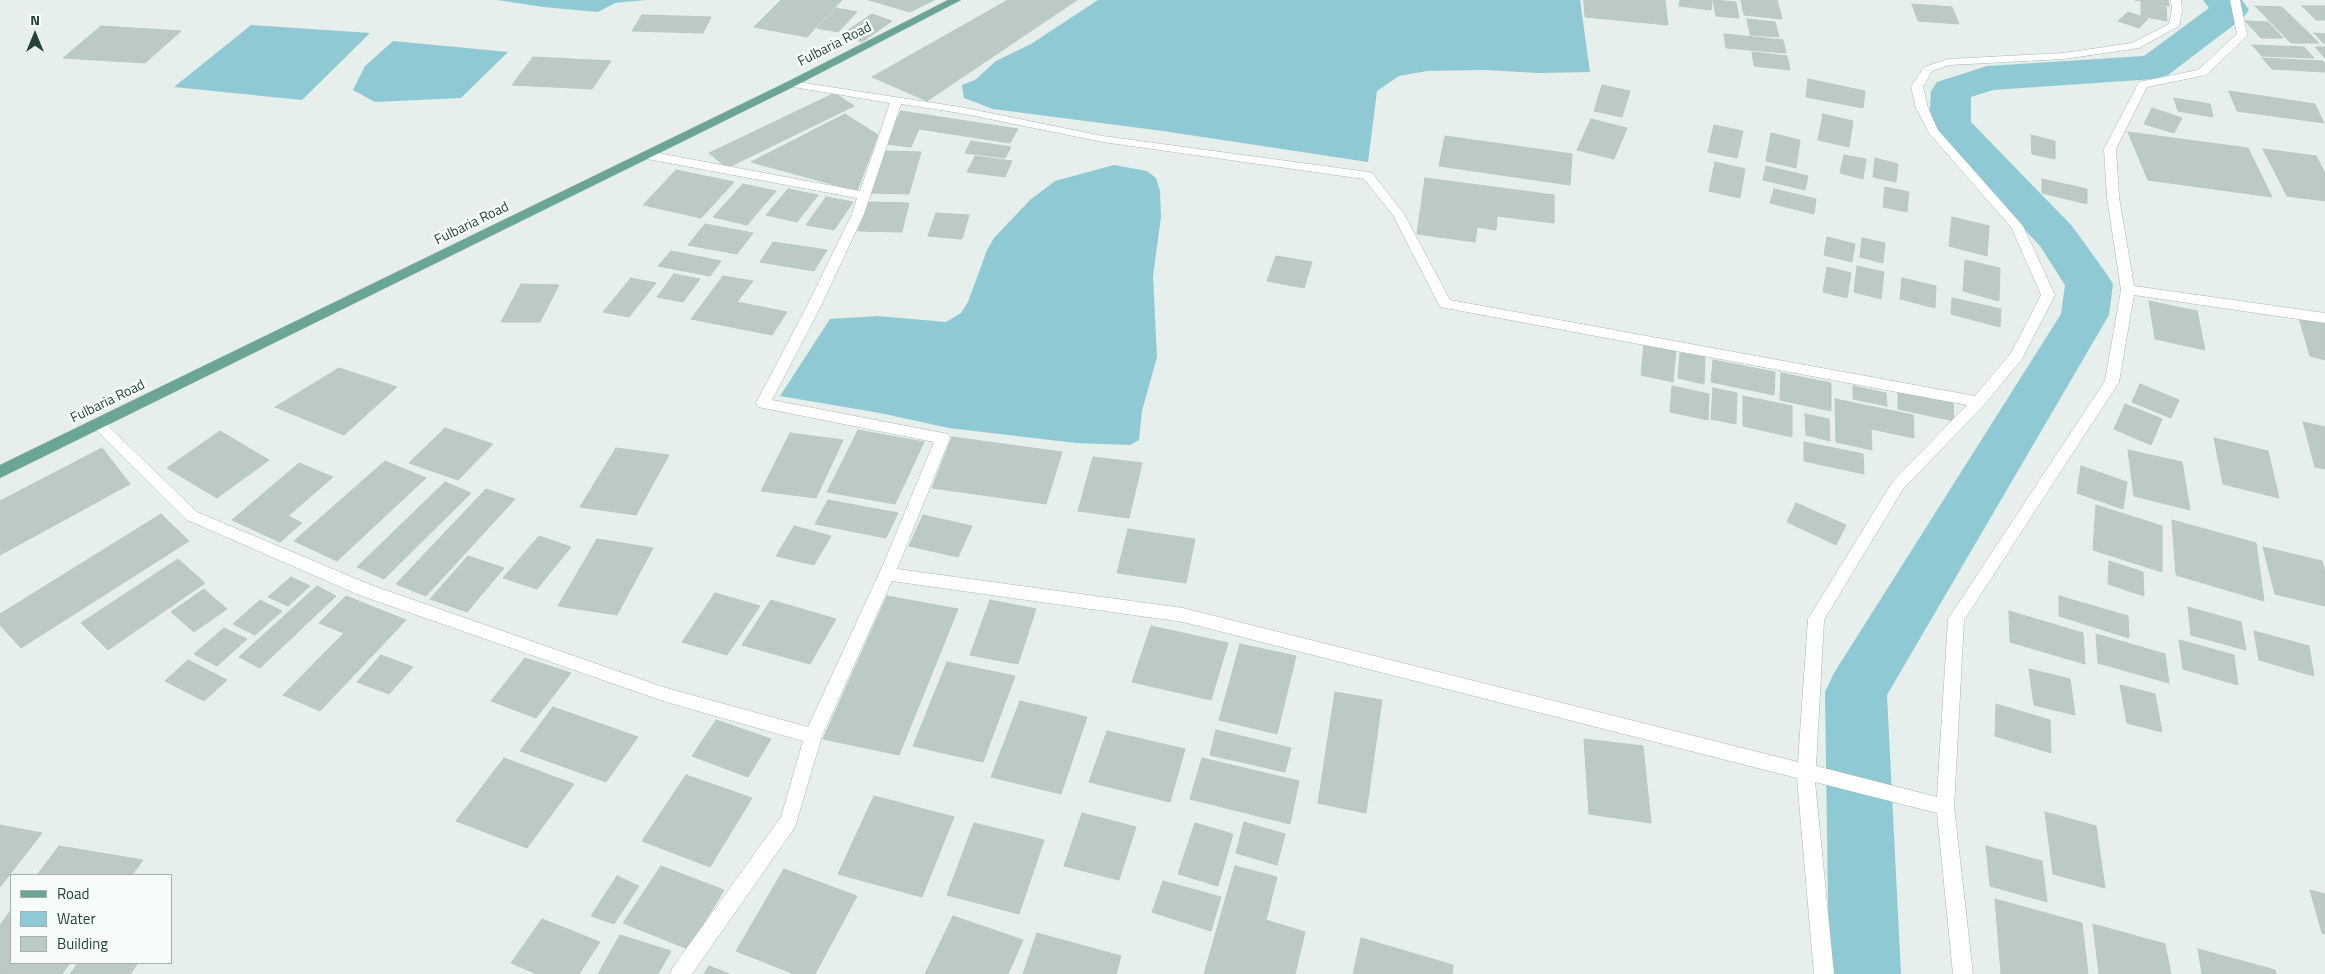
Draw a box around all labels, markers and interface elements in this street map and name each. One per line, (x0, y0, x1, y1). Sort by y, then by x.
text: N (30, 9, 40, 30)
north arrow (10, 10, 60, 60)
street label: Fulbaria Road (795, 19, 875, 71)
street label: Fulbaria Road (432, 199, 512, 249)
street label: Fulbaria Road (68, 377, 148, 427)
legend (10, 874, 172, 964)
text: Road (57, 882, 89, 905)
text: Water (57, 907, 96, 930)
text: Building (57, 932, 108, 955)

